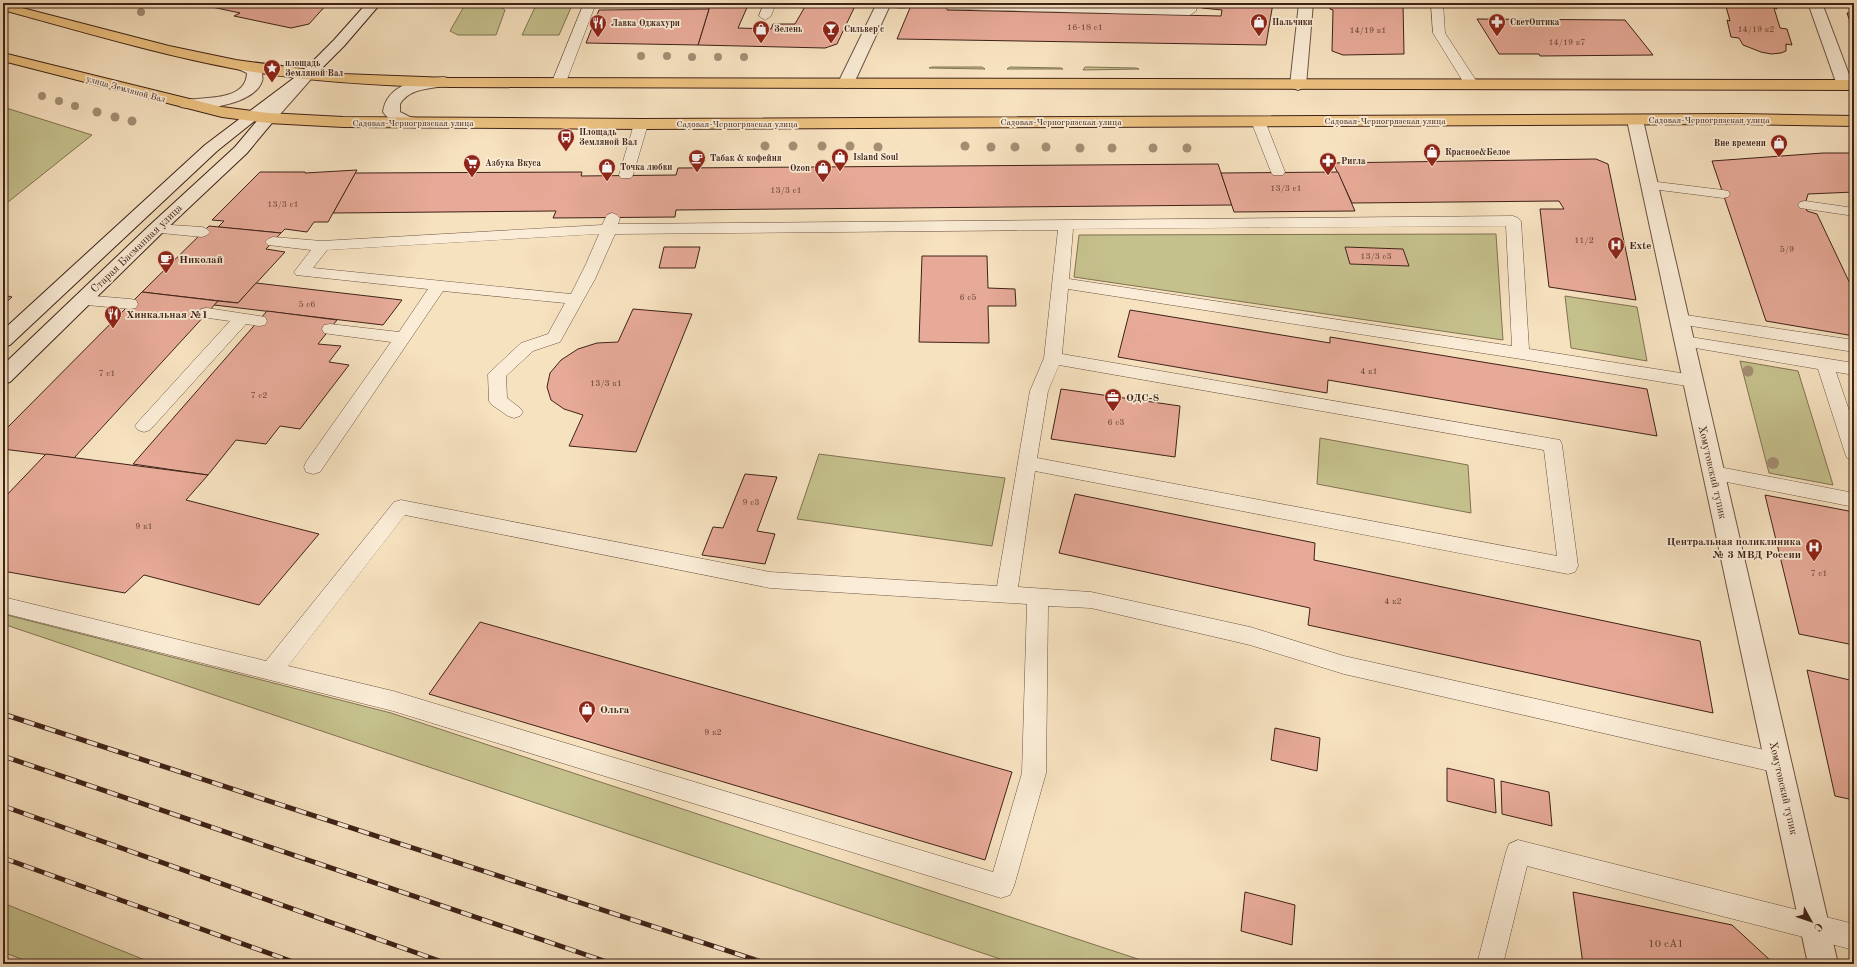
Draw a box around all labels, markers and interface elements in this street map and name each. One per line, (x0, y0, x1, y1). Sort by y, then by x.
shop icon: Пальчики (1249, 12, 1269, 37)
pharmacy icon: СветОптика (1487, 12, 1507, 37)
restaurant icon: Лавка Оджахури (588, 13, 608, 38)
place label: Пальчики (1272, 18, 1313, 27)
place label: СветОптика (1510, 18, 1560, 27)
place label: Лавка Оджахури (611, 19, 680, 28)
shop icon: Зелень (751, 19, 771, 44)
bar icon: Сильвер'с (821, 19, 841, 44)
house number: 16-18 с1 (1067, 23, 1103, 32)
place label: Зелень (774, 25, 803, 34)
place label: Сильвер'с (844, 25, 884, 34)
house number: 14/19 к2 (1737, 25, 1775, 34)
house number: 14/19 к1 (1349, 26, 1387, 35)
house number: 14/19 к7 (1548, 38, 1586, 47)
place icon: площадь Земляной Вал (262, 58, 282, 83)
place label: площадь Земляной Вал (285, 59, 344, 78)
street label: улица Земляной Вал (85, 75, 167, 105)
street label: Садовая-Черногрязская улица (1648, 116, 1770, 125)
street label: Садовая-Черногрязская улица (1324, 117, 1446, 126)
street label: Садовая-Черногрязская улица (1000, 118, 1122, 127)
street label: Садовая-Черногрязская улица (352, 119, 474, 128)
street label: Садовая-Черногрязская улица (676, 120, 798, 129)
bus stop icon: Площадь Земляной Вал (556, 127, 576, 152)
place label: Площадь Земляной Вал (579, 128, 638, 147)
shop icon: Вне времени (1769, 133, 1789, 158)
place label: Вне времени (1714, 139, 1766, 148)
shop icon: Красное&Белое (1422, 142, 1442, 167)
shop icon: Island Soul (830, 147, 850, 172)
cafe icon: Табак & кофейня (687, 148, 707, 173)
place label: Красное&Белое (1445, 148, 1510, 157)
pharmacy icon: Ригла (1318, 151, 1338, 176)
supermarket icon: Азбука Вкуса (462, 153, 482, 178)
place label: Табак & кофейня (710, 153, 782, 164)
place label: Island Soul (853, 153, 899, 162)
shop icon: Точка любви (597, 157, 617, 182)
place label: Ригла (1341, 157, 1366, 166)
shop icon: Ozon (813, 158, 833, 183)
place label: Азбука Вкуса (485, 159, 541, 168)
place label: Точка любви (620, 163, 672, 172)
place label: Ozon (790, 164, 810, 173)
house number: 13/3 с1 (1270, 184, 1302, 193)
house number: 13/3 с1 (770, 186, 802, 195)
house number: 13/3 с1 (267, 200, 299, 209)
street label: Старая Басманная улица (89, 202, 185, 295)
hospital icon: Exte (1606, 235, 1626, 260)
house number: 11/2 (1574, 236, 1594, 245)
place label: Exte (1629, 241, 1652, 252)
house number: 5/9 (1780, 245, 1794, 254)
cafe icon: Николай (156, 249, 176, 274)
house number: 13/3 с3 (1360, 252, 1392, 261)
place label: Николай (179, 255, 223, 266)
house number: 6 с5 (960, 293, 976, 302)
house number: 5 с6 (299, 300, 315, 309)
restaurant icon: Хинкальная №1 (103, 304, 123, 329)
place label: Хинкальная №1 (126, 310, 208, 321)
house number: 4 к1 (1360, 367, 1378, 376)
house number: 7 с1 (99, 369, 115, 378)
house number: 13/3 к1 (590, 379, 622, 388)
office icon: ОДС-8 (1103, 387, 1123, 412)
house number: 7 с2 (251, 391, 267, 400)
place label: ОДС-8 (1126, 393, 1159, 404)
house number: 6 с3 (1108, 418, 1124, 427)
street label: Хомутовский тупик (1695, 425, 1728, 520)
house number: 9 с3 (743, 498, 759, 507)
house number: 9 к1 (135, 522, 153, 531)
place label: Центральная поликлиника № 3 МВД России (1667, 537, 1801, 561)
hospital icon: Центральная поликлиника № 3 МВД России (1804, 537, 1824, 562)
house number: 7 с1 (1811, 569, 1827, 578)
house number: 4 к2 (1384, 597, 1402, 606)
shop icon: Ольга (577, 699, 597, 724)
place label: Ольга (600, 705, 630, 716)
house number: 9 к2 (704, 728, 722, 737)
street label: Хомутовский тупик (1766, 741, 1799, 836)
north arrow (1791, 901, 1831, 941)
text: С (1811, 920, 1824, 933)
house number: 10 сА1 (1648, 939, 1684, 950)

